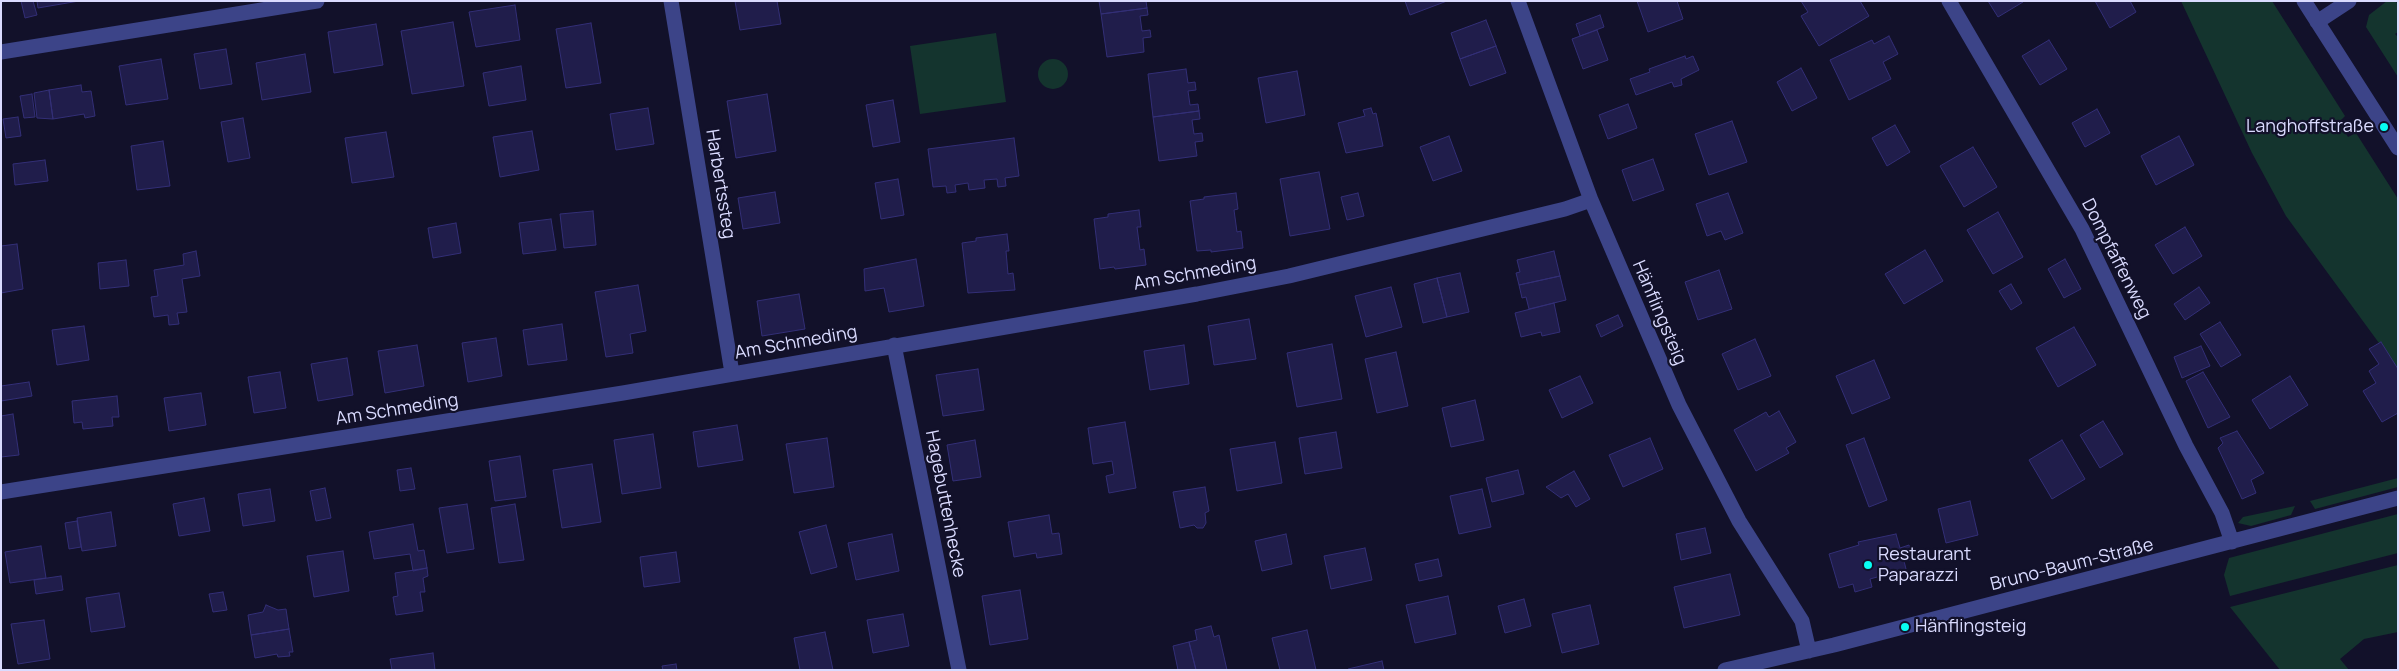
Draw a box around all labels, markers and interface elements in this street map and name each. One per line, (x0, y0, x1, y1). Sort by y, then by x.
place label: Langhoffstraße (2246, 116, 2374, 138)
marker: Langhoffstraße (2378, 121, 2390, 133)
street label: Harbertssteg (701, 128, 739, 240)
street label: Dompfaffenweg (2076, 195, 2156, 323)
street label: Am Schmeding (1132, 253, 1258, 295)
street label: Hänflingsteig (1627, 257, 1691, 369)
street label: Am Schmeding (733, 322, 859, 364)
street label: Am Schmeding (334, 390, 460, 430)
street label: Hagebuttenhecke (920, 429, 970, 579)
street label: Bruno-Baum-Straße (1988, 534, 2156, 596)
place label: Restaurant Paparazzi (1878, 544, 1971, 586)
marker: Restaurant Paparazzi (1862, 559, 1874, 571)
place label: Hänflingsteig (1915, 616, 2026, 638)
marker: Hänflingsteig (1899, 621, 1911, 633)

